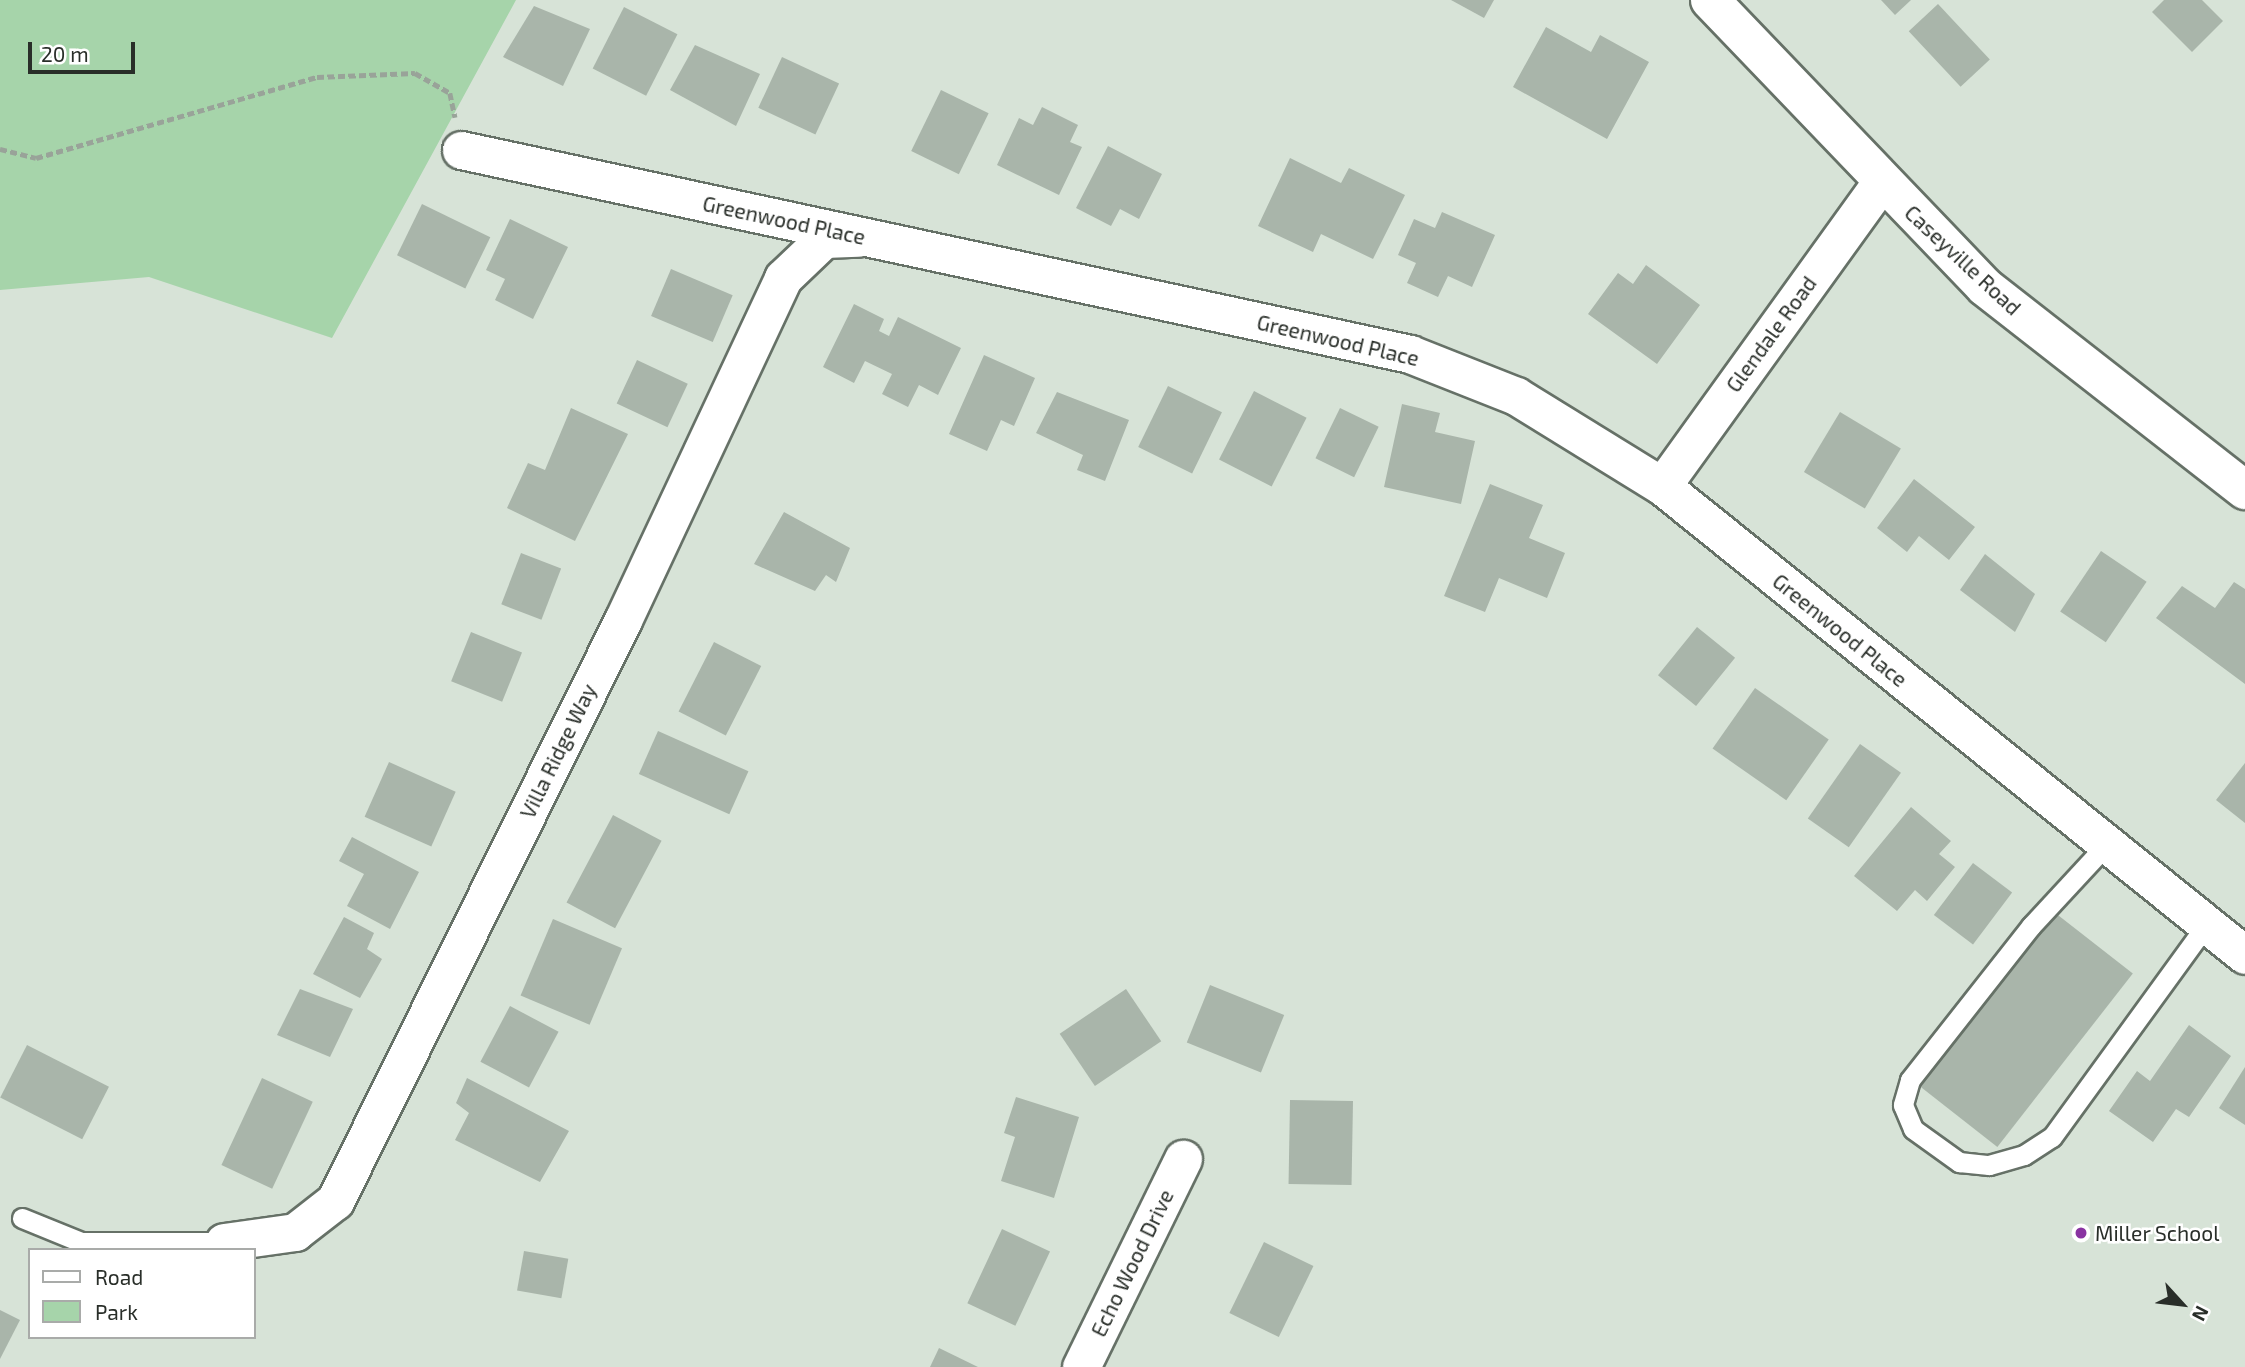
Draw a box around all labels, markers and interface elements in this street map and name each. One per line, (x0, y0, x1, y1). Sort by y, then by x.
scale bar (32, 28, 138, 72)
text: 20 m (41, 41, 89, 66)
street label: Greenwood Place (700, 190, 868, 250)
street label: Caseyville Road (1900, 200, 2026, 320)
street label: Glendale Road (1721, 271, 1821, 397)
street label: Greenwood Place (1255, 309, 1421, 371)
street label: Greenwood Place (1768, 568, 1912, 692)
street label: Villa Ridge Way (515, 680, 601, 822)
street label: Echo Wood Drive (1085, 1185, 1179, 1341)
place label: Miller School (2095, 1220, 2220, 1246)
marker: Miller School (2073, 1225, 2089, 1241)
legend (28, 1248, 256, 1339)
text: Road (95, 1264, 143, 1289)
north arrow (2147, 1269, 2217, 1339)
text: Park (95, 1299, 138, 1324)
text: N (2188, 1302, 2215, 1325)

